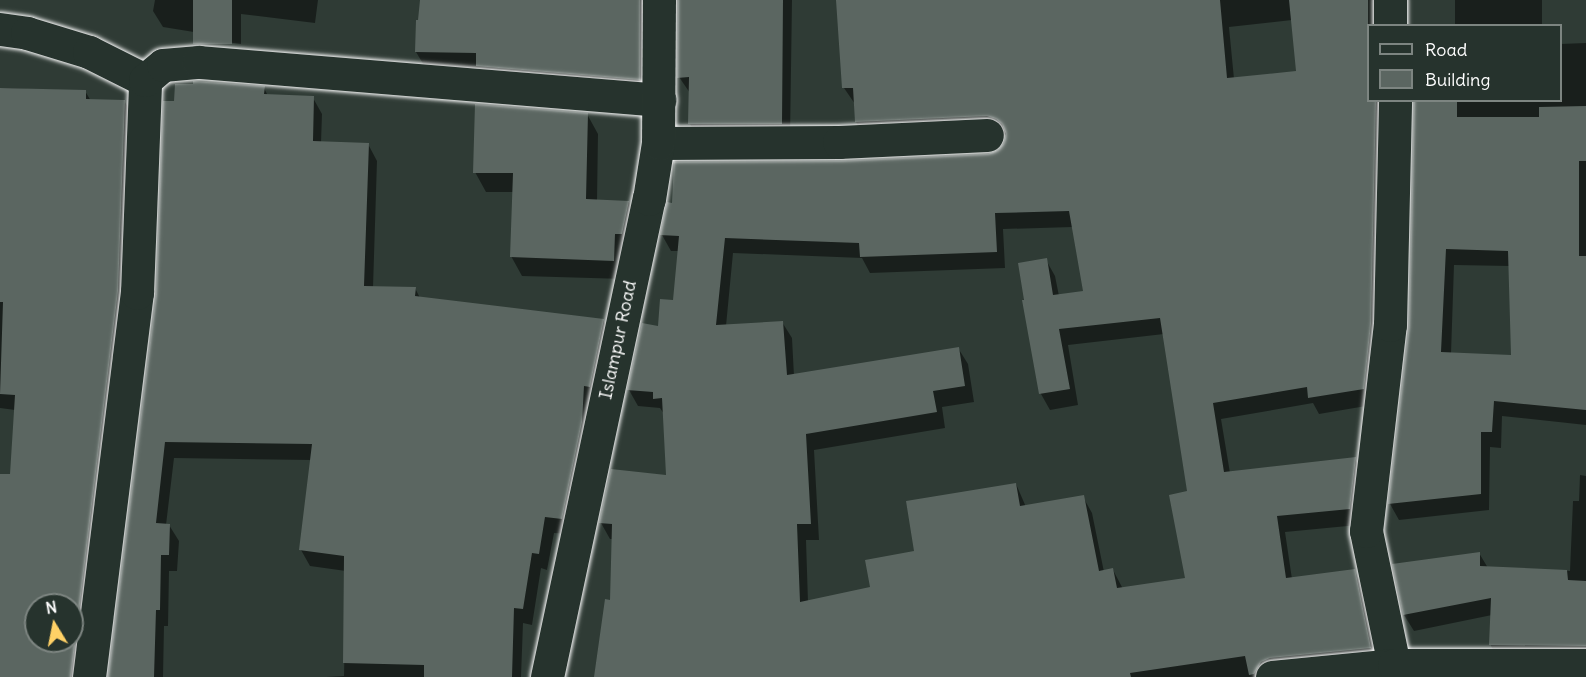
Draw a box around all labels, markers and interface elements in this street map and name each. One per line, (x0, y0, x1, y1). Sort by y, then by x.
legend (1367, 24, 1562, 102)
text: Road (1425, 38, 1467, 61)
text: Building (1425, 68, 1490, 91)
street label: Islampur Road (595, 279, 641, 401)
north arrow (24, 593, 84, 653)
text: N (44, 596, 58, 618)

